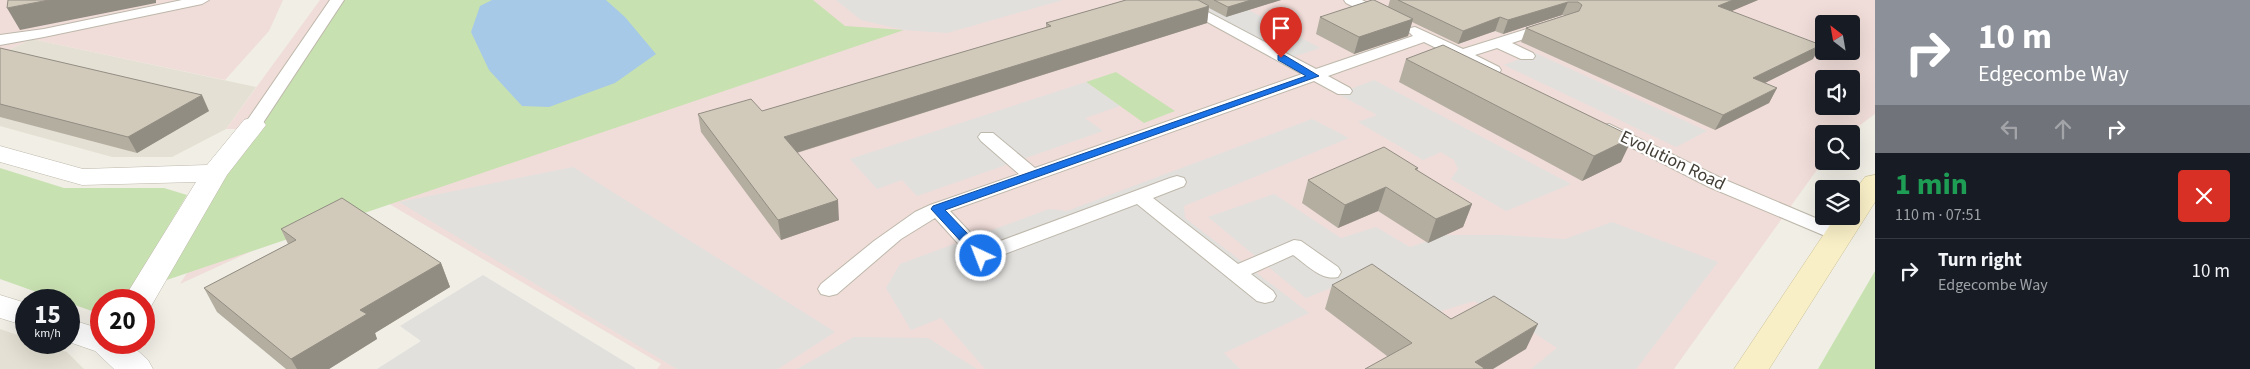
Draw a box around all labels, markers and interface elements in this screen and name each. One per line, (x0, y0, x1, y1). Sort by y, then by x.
pin (1260, 7, 1302, 58)
text: 10 m (1978, 12, 2052, 62)
icon: arrive (1267, 14, 1295, 42)
north arrow (1815, 15, 1860, 60)
map controls (1815, 15, 1860, 225)
icon: right (1895, 20, 1960, 85)
text: Edgecombe Way (1978, 58, 2129, 90)
button: sound (1815, 70, 1860, 115)
icon: left (1996, 115, 2024, 143)
icon: ahead (2049, 115, 2077, 143)
icon: right (2102, 115, 2130, 143)
street label: Evolution Road (1616, 124, 1730, 197)
button: search (1815, 125, 1860, 170)
text: 1 min (1895, 163, 1968, 206)
button: close (2178, 170, 2230, 222)
button: layers (1815, 180, 1860, 225)
text: 110 m · 07:51 (1895, 204, 1982, 226)
position arrow (954, 229, 1006, 281)
text: Turn right (1938, 247, 2022, 274)
icon: right (1895, 257, 1923, 285)
text: 10 m (2192, 258, 2230, 285)
text: Edgecombe Way (1938, 274, 2048, 296)
speed limit sign: 20 (90, 289, 155, 354)
text: 15 (34, 297, 61, 333)
text: km/h (34, 325, 61, 342)

